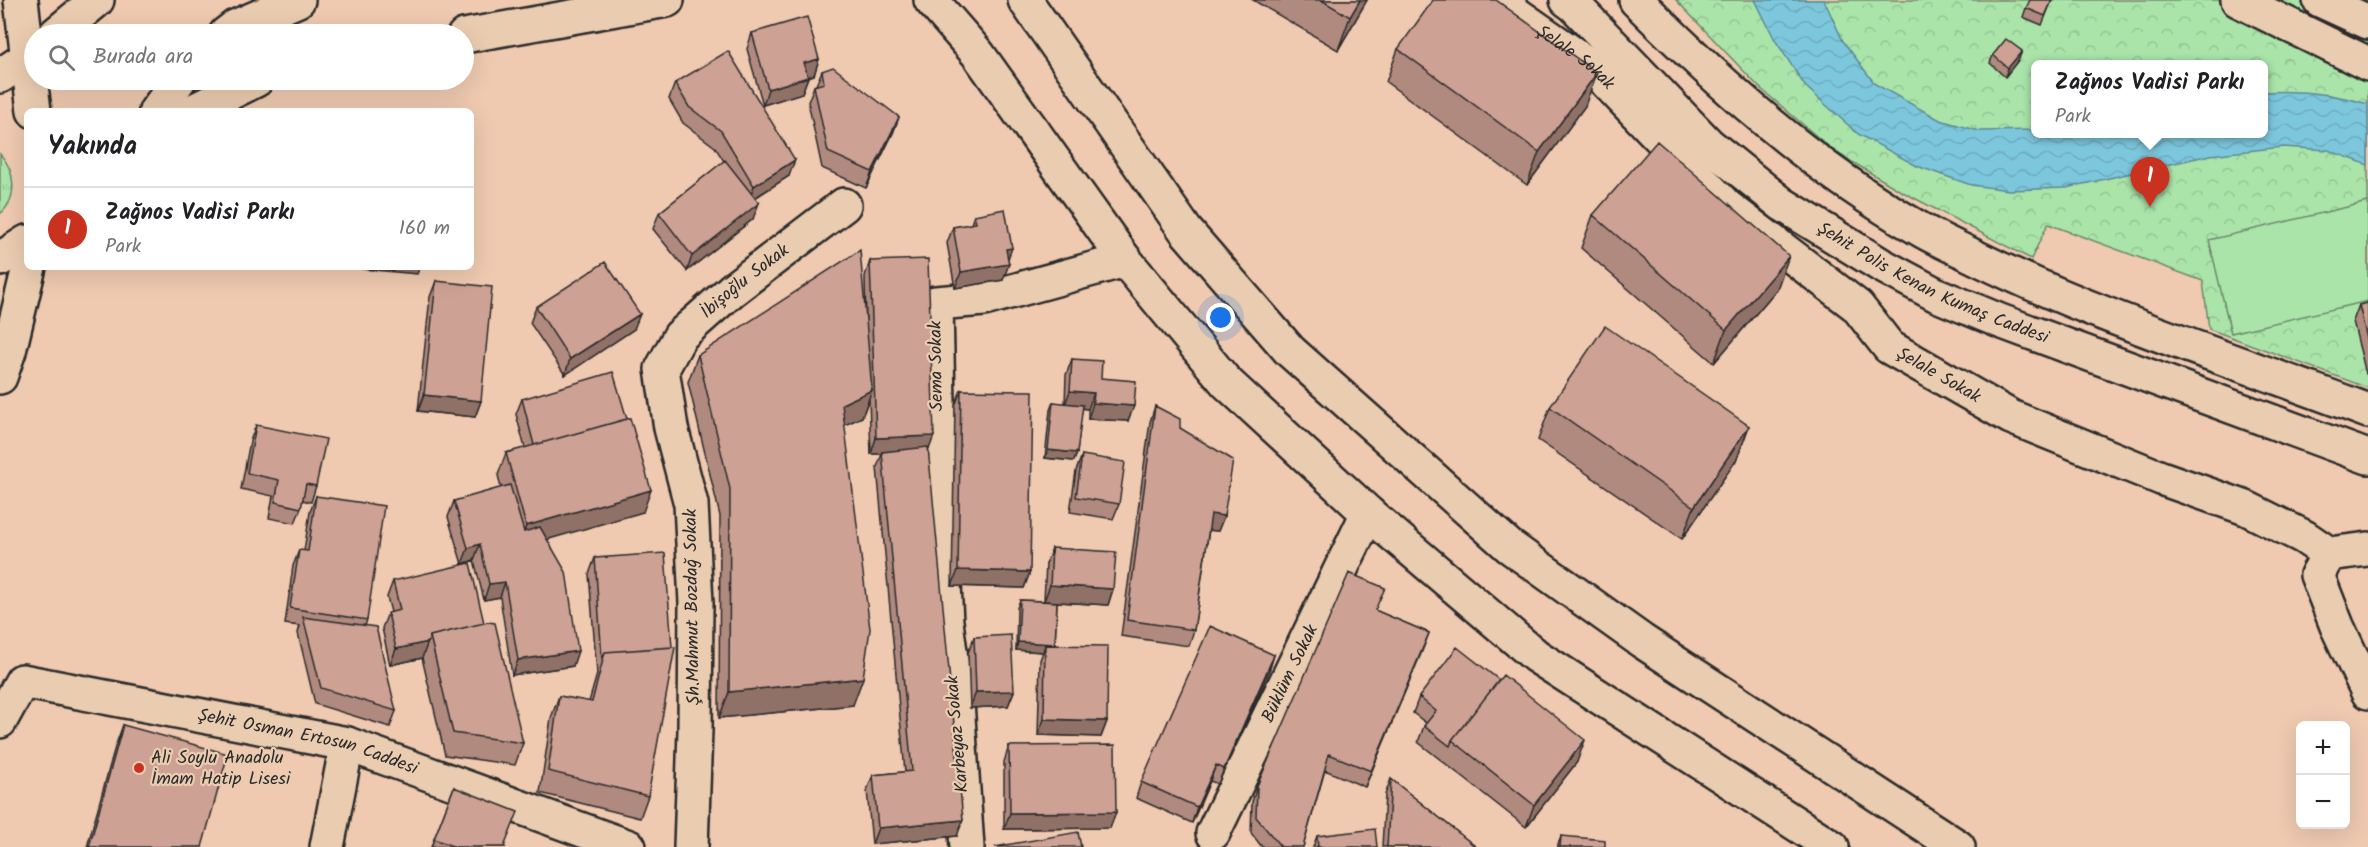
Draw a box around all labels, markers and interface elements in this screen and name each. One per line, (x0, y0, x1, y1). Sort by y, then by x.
street label: Şelale Sokak (1530, 17, 1622, 97)
search box (24, 24, 474, 90)
text: Burada ara (93, 40, 193, 75)
icon: search (45, 41, 78, 74)
popup (2031, 60, 2268, 138)
text: Zağnos Vadisi Parkı (2055, 66, 2244, 101)
text: Park (2055, 101, 2091, 133)
text: Yakında (48, 126, 137, 168)
pin: 1 (2130, 158, 2170, 207)
text: Zağnos Vadisi Parkı (105, 196, 295, 231)
text: 1 (64, 213, 71, 245)
text: 160 m (399, 213, 450, 245)
street label: Şehit Polis Kenan Kumaş Caddesi (1811, 214, 2053, 352)
text: Park (105, 231, 141, 263)
street label: İbişoğlu Sokak (694, 236, 796, 326)
your location (1206, 303, 1235, 332)
street label: Sema Sokak (922, 320, 952, 412)
street label: Şelale Sokak (1891, 340, 1987, 412)
street label: Şh.Mahmut Bozdağ Sokak (677, 508, 709, 706)
street label: Büklüm Sokak (1254, 619, 1327, 728)
street label: Karbeyaz Sokak (938, 674, 978, 794)
street label: Şehit Osman Ertosun Caddesi (195, 701, 423, 783)
map controls (2296, 721, 2350, 829)
button: + (2296, 721, 2350, 775)
place label: Ali Soylu Anadolu İmam Hatip Lisesi (151, 744, 291, 794)
marker: Ali Soylu Anadolu İmam Hatip Lisesi (132, 761, 146, 775)
button: − (2296, 775, 2350, 829)

